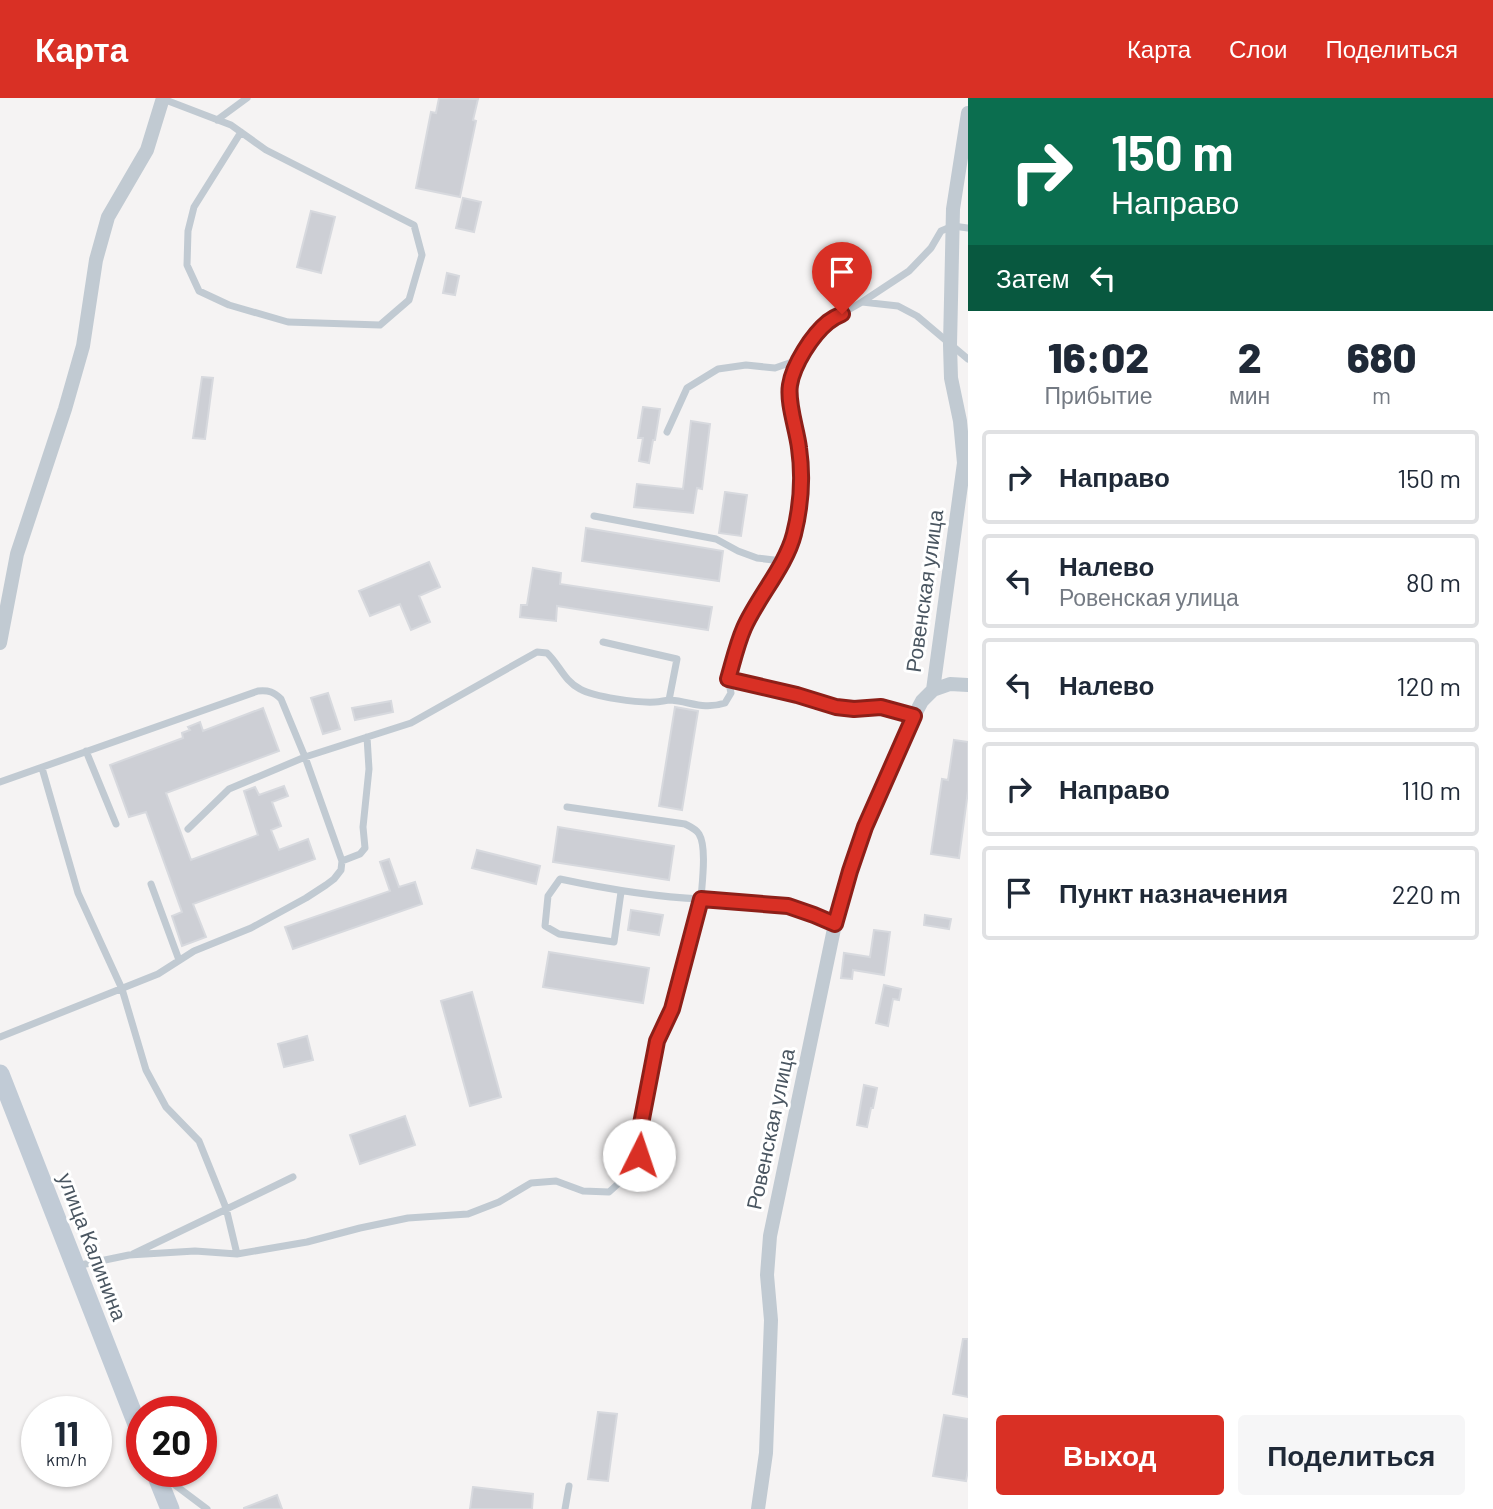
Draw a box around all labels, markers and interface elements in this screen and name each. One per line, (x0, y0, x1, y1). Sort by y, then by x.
text: Карта (35, 29, 128, 69)
text: Карта (1127, 34, 1191, 63)
text: Слои (1229, 34, 1287, 63)
text: Поделиться (1325, 34, 1458, 63)
text: 150 m (1111, 122, 1233, 181)
icon: right (996, 126, 1087, 217)
text: Направо (1111, 182, 1239, 220)
pin (812, 242, 872, 314)
icon: arrive (823, 253, 861, 291)
icon: left (1084, 259, 1122, 297)
text: Затем (996, 262, 1070, 293)
text: 16:02 (1048, 331, 1149, 381)
text: 2 (1238, 331, 1261, 381)
text: 680 (1347, 331, 1417, 381)
text: Прибытие (1044, 381, 1152, 409)
text: мин (1229, 381, 1270, 409)
text: m (1372, 381, 1391, 409)
icon: right (1000, 458, 1038, 496)
text: Направо (1059, 461, 1170, 492)
text: 150 m (1397, 462, 1461, 493)
street label: Ровенская улица (900, 507, 947, 674)
text: Налево (1059, 550, 1154, 581)
icon: left (1000, 562, 1038, 600)
text: 80 m (1406, 566, 1461, 597)
text: Ровенская улица (1059, 583, 1239, 611)
icon: left (1000, 666, 1038, 704)
text: Налево (1059, 669, 1154, 700)
text: 120 m (1397, 670, 1461, 701)
icon: right (1000, 770, 1038, 808)
text: Направо (1059, 773, 1170, 804)
text: 110 m (1401, 774, 1461, 805)
icon: arrive (1000, 874, 1038, 912)
text: Пункт назначения (1059, 877, 1288, 908)
text: 220 m (1392, 878, 1461, 909)
street label: Ровенская улица (740, 1046, 799, 1212)
position arrow (602, 1118, 676, 1192)
street label: улица Калинина (54, 1169, 133, 1324)
speed limit sign: 20 (126, 1396, 217, 1487)
text: 11 (54, 1411, 79, 1453)
button: Выход (996, 1415, 1224, 1495)
button: Поделиться (1238, 1415, 1465, 1495)
text: km/h (46, 1448, 87, 1470)

